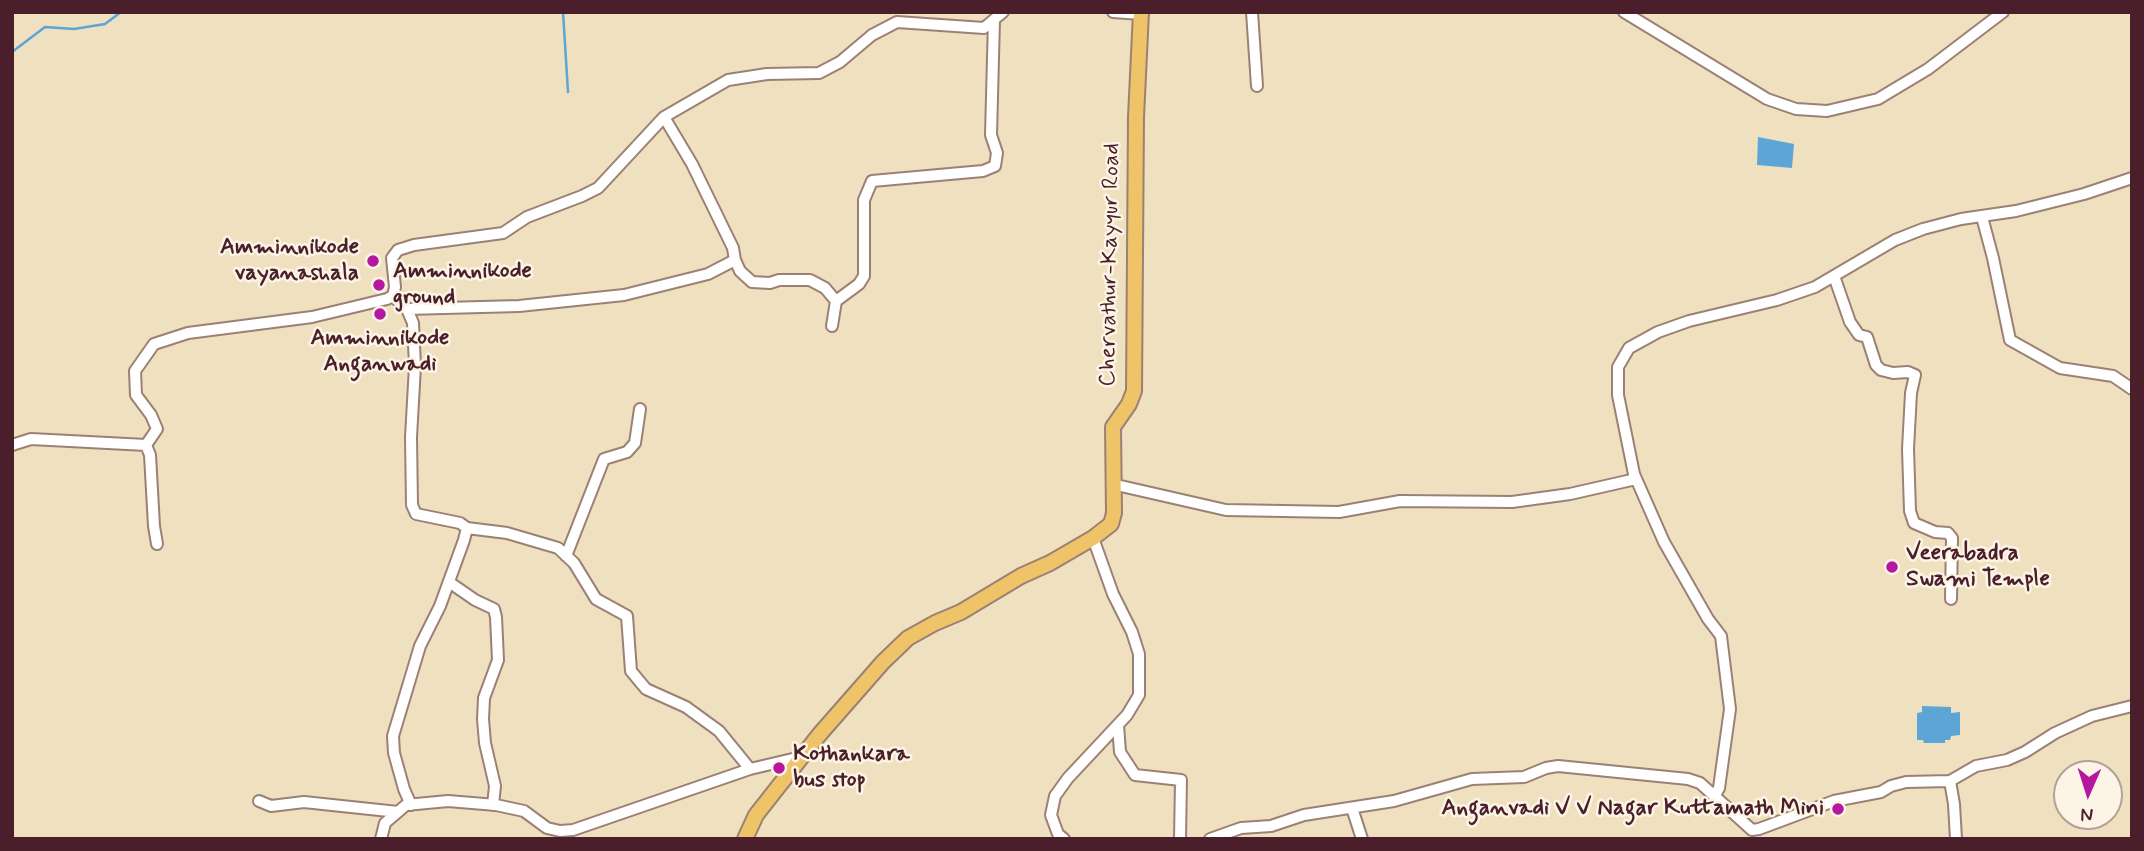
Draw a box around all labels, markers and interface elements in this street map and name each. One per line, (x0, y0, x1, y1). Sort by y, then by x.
street label: Chervathur-Kayyur Road (1095, 143, 1127, 387)
place label: Amminnikode vayanashala (220, 234, 359, 288)
marker: Amminnikode vayanashala (365, 253, 381, 269)
place label: Amminnikode ground (393, 258, 532, 312)
marker: Amminnikode ground (371, 277, 387, 293)
marker: Amminnikode Anganwadi (372, 306, 388, 322)
place label: Amminnikode Anganwadi (311, 325, 449, 379)
place label: Veerabadra Swami Temple (1906, 540, 2050, 594)
marker: Veerabadra Swami Temple (1884, 559, 1900, 575)
place label: Kothankara bus stop (793, 741, 910, 795)
marker: Kothankara bus stop (771, 760, 787, 776)
north arrow (2053, 760, 2123, 830)
place label: Anganvadi V V Nagar Kuttamath Mini (1441, 795, 1824, 823)
marker: Anganvadi V V Nagar Kuttamath Mini (1830, 801, 1846, 817)
text: N (2080, 802, 2094, 827)

